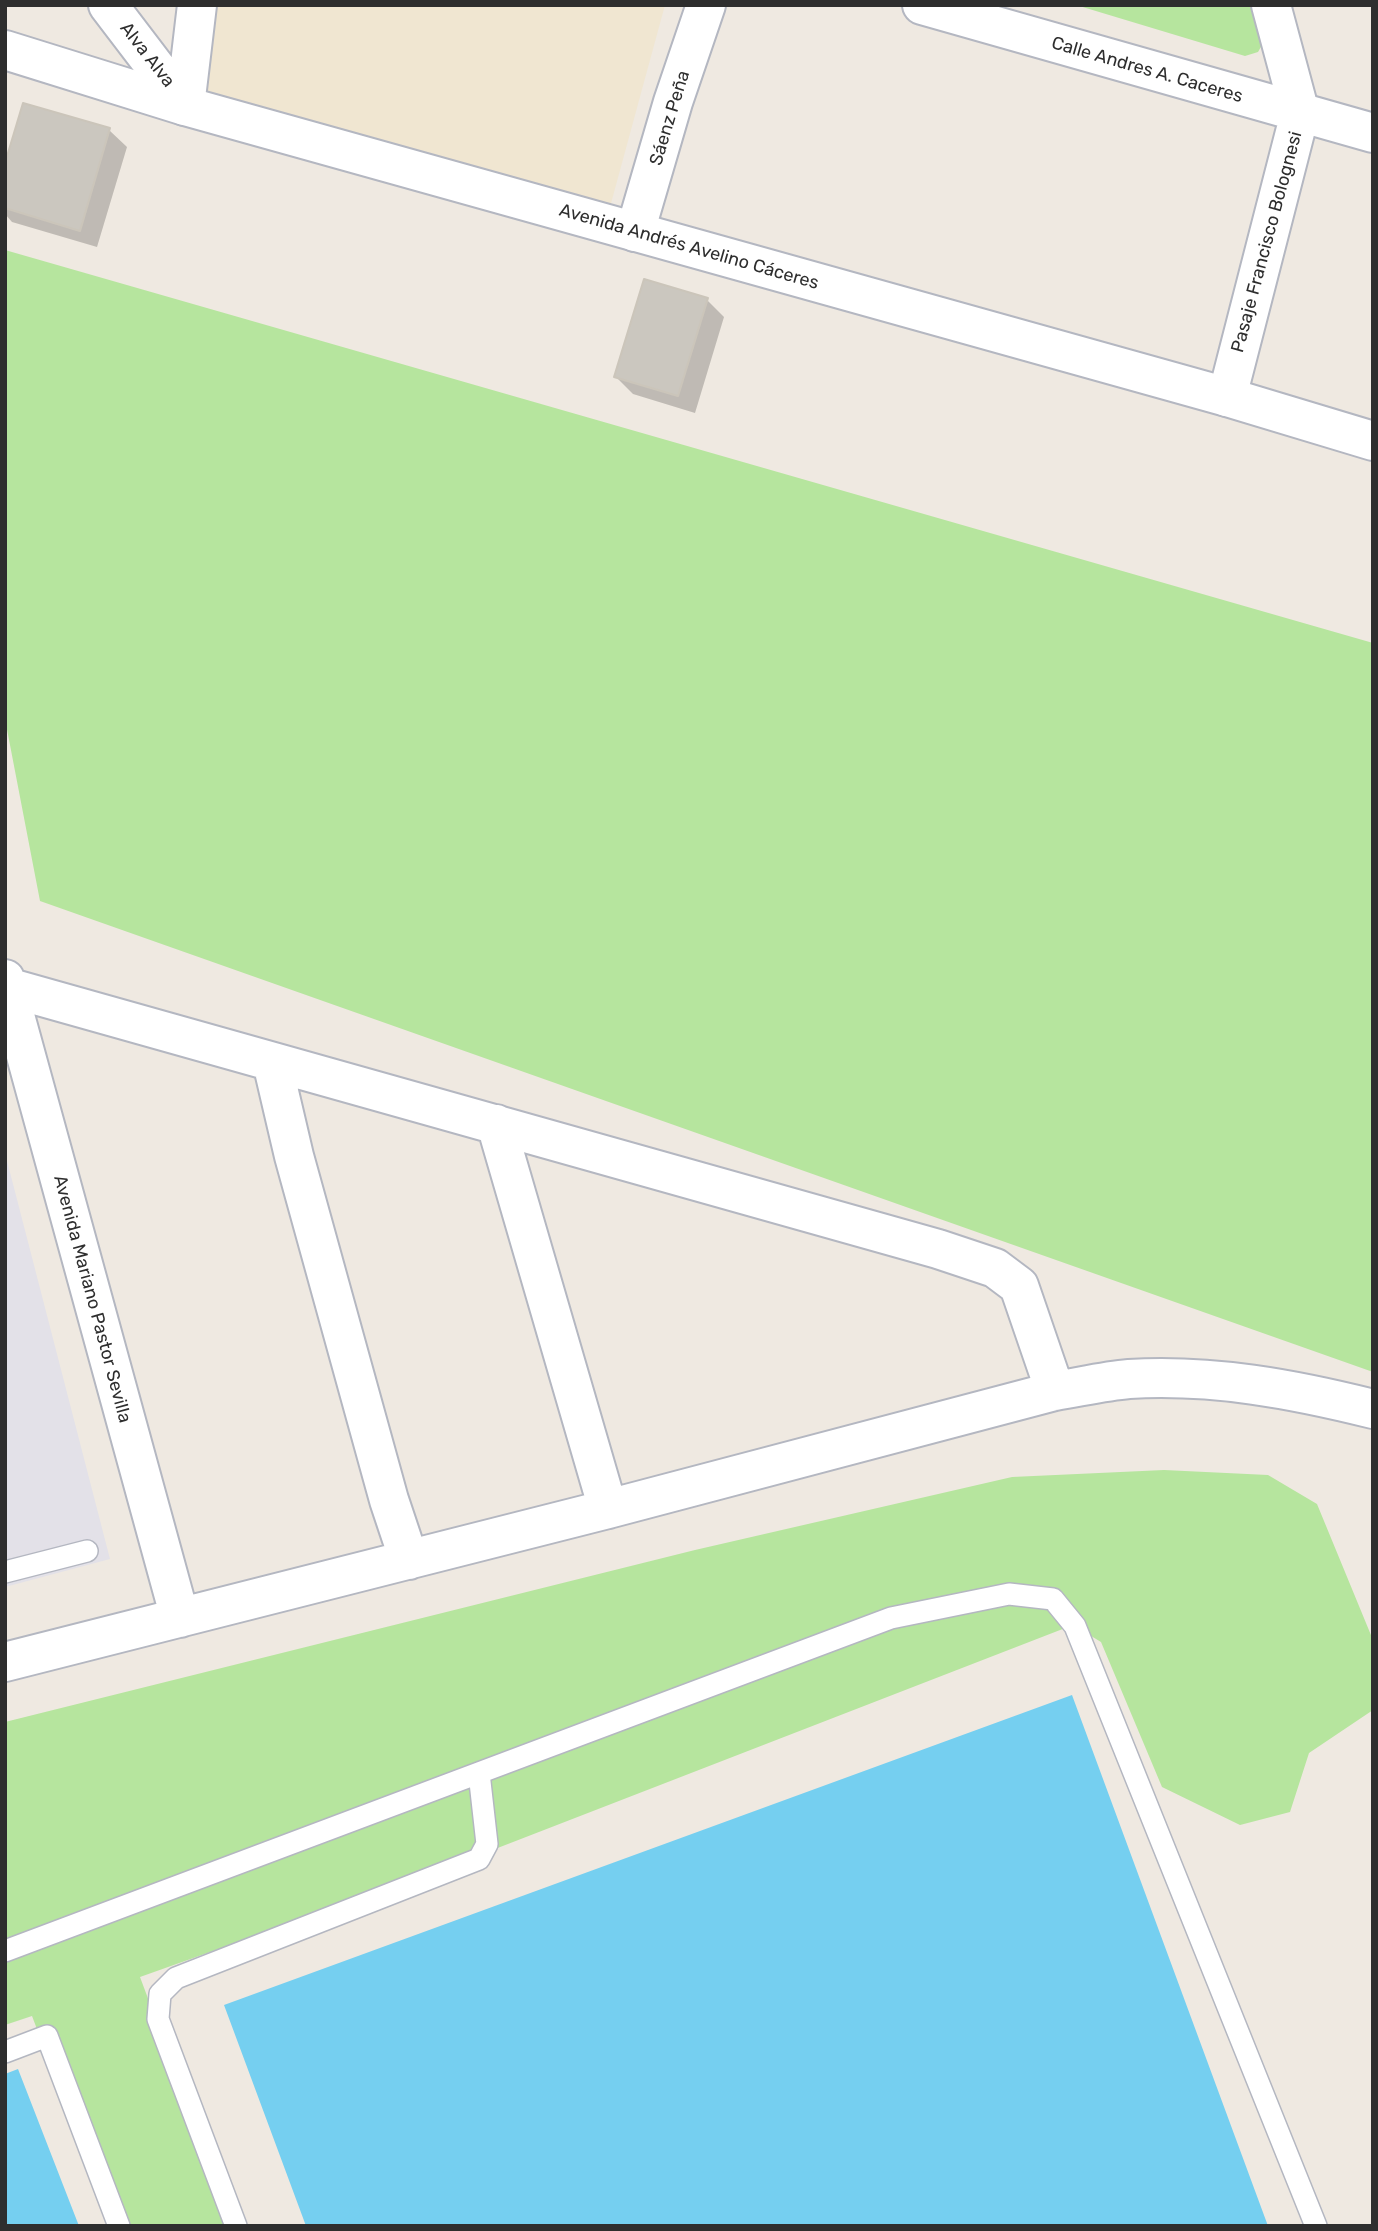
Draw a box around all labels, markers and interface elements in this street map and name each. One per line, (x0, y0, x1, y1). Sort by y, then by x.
street label: Alva Alva (115, 18, 179, 92)
street label: Calle Andres A. Caceres (1049, 32, 1245, 108)
street label: Sáenz Peña (645, 68, 695, 168)
street label: Pasaje Francisco Bolognesi (1227, 129, 1307, 355)
street label: Avenida Andrés Avelino Cáceres (557, 200, 821, 294)
street label: Avenida Mariano Pastor Sevilla (48, 1173, 136, 1425)

